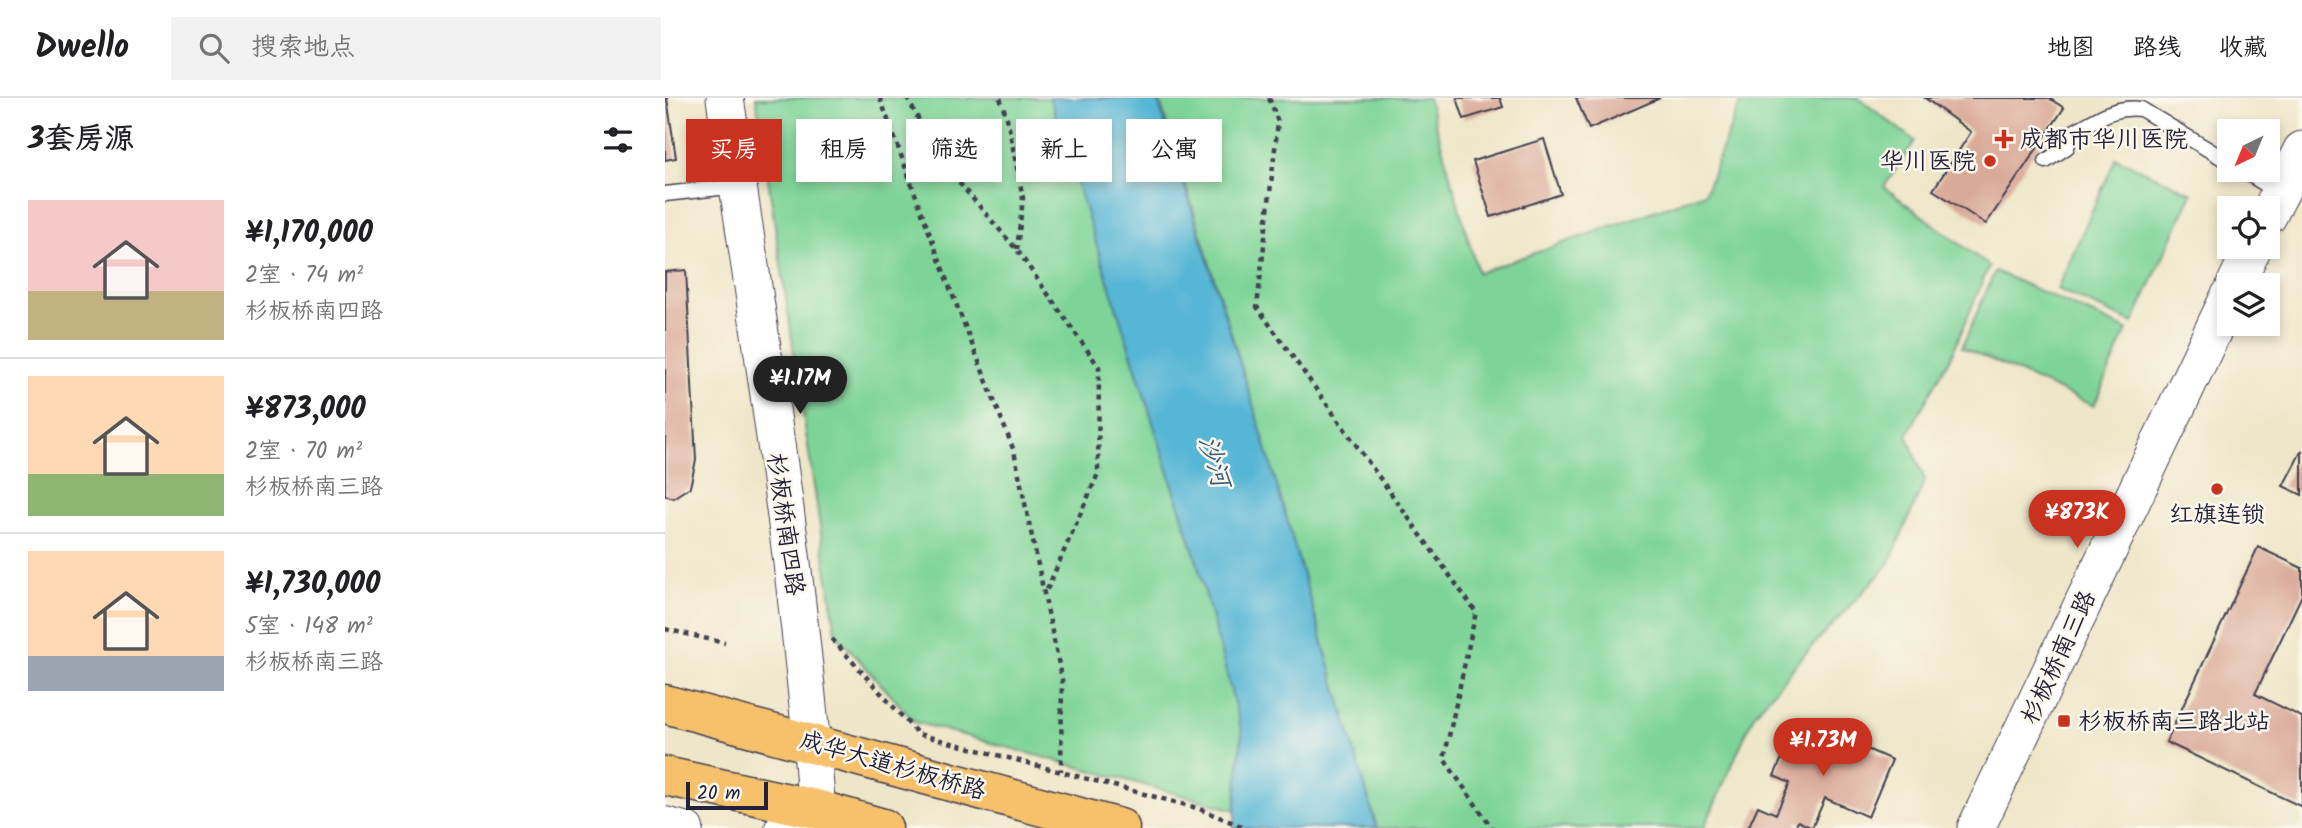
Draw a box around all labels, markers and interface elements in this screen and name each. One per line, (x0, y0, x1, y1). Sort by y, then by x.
search box (171, 17, 661, 80)
text: Dwello (35, 22, 129, 75)
text: 搜索地点 (251, 27, 355, 69)
icon: search (195, 29, 233, 67)
text: 地图 (2047, 29, 2095, 68)
text: 路线 (2133, 29, 2181, 68)
text: 收藏 (2219, 29, 2267, 68)
text: 3套房源 (28, 116, 134, 164)
chip: 买房 (686, 119, 782, 182)
chip: 租房 (796, 119, 892, 182)
chip: 筛选 (906, 119, 1002, 182)
chip: 新上 (1016, 119, 1112, 182)
chip: 公寓 (1126, 119, 1222, 182)
north arrow (2217, 119, 2280, 182)
map controls (2217, 119, 2280, 336)
icon: filters (599, 121, 637, 159)
place label: 成都市华川医院 (2020, 121, 2188, 160)
marker: 成都市华川医院 (1994, 129, 2014, 149)
place label: 华川医院 (1880, 143, 1976, 182)
marker: 华川医院 (1982, 153, 1998, 169)
button: locate (2217, 196, 2280, 259)
text: ¥1,170,000 (245, 210, 373, 258)
icon: home (84, 228, 168, 312)
text: 2室 · 74 m² (245, 258, 363, 294)
button: layers (2217, 273, 2280, 336)
text: 杉板桥南四路 (245, 294, 383, 330)
pin: ¥1.17M (743, 356, 857, 416)
text: ¥1.17M (769, 361, 831, 397)
text: ¥873,000 (245, 386, 366, 434)
icon: home (84, 404, 168, 488)
water label: 沙河 (1185, 431, 1242, 496)
text: 2室 · 70 m² (245, 434, 362, 470)
street label: 杉板桥南四路 (755, 450, 814, 598)
text: 杉板桥南三路 (245, 470, 383, 506)
marker: 红旗连锁 (2209, 481, 2225, 497)
pin: ¥873K (2028, 490, 2126, 550)
text: ¥873K (2045, 495, 2110, 531)
place label: 红旗连锁 (2169, 496, 2265, 535)
text: ¥1,730,000 (245, 561, 380, 609)
icon: home (84, 579, 168, 663)
street label: 杉板桥南三路 (2011, 584, 2107, 731)
text: 5室 · 148 m² (245, 609, 373, 645)
text: 杉板桥南三路 (245, 645, 383, 681)
place label: 杉板桥南三路北站 (2078, 703, 2270, 742)
marker: 杉板桥南三路北站 (2056, 713, 2072, 729)
pin: ¥1.73M (1766, 718, 1880, 778)
street label: 成华大道杉板桥路 (795, 721, 990, 812)
text: ¥1.73M (1789, 723, 1857, 759)
scale bar (686, 779, 768, 811)
text: 20 m (697, 779, 740, 809)

